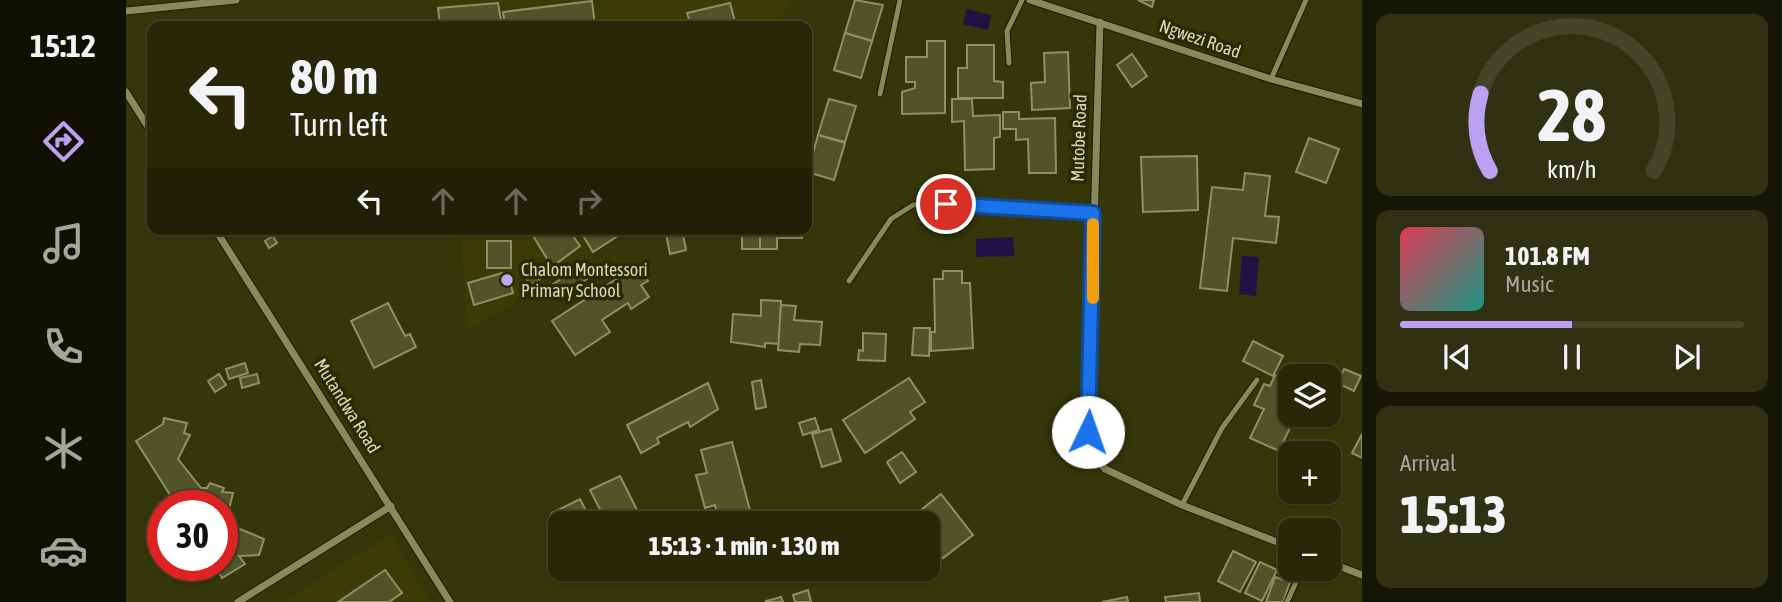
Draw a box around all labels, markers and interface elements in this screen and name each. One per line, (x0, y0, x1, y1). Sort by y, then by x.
street label: Ngwezi Road (1157, 15, 1244, 62)
text: 15:12 (30, 27, 96, 64)
text: 80 m (290, 48, 378, 104)
icon: left (175, 49, 266, 140)
text: 28 (1538, 73, 1606, 156)
street label: Mutobe Road (1066, 94, 1091, 182)
text: Turn left (290, 106, 388, 143)
icon: directions (39, 117, 88, 166)
text: km/h (1547, 155, 1597, 183)
pin (916, 174, 976, 234)
icon: left (351, 182, 389, 220)
icon: ahead (424, 182, 462, 220)
icon: ahead (497, 182, 535, 220)
icon: right (570, 182, 608, 220)
icon: arrive (927, 185, 965, 223)
icon: music (39, 219, 88, 268)
text: 101.8 FM (1505, 241, 1590, 271)
place label: Chalom Montessori Primary School (521, 259, 648, 301)
text: Music (1505, 271, 1553, 297)
marker: Chalom Montessori Primary School (499, 272, 515, 288)
icon: phone (39, 322, 88, 371)
icon: previous (1438, 338, 1476, 376)
icon: pause (1553, 338, 1591, 376)
icon: next (1668, 338, 1706, 376)
street label: Mutandwa Road (310, 355, 385, 457)
map controls (1278, 364, 1341, 581)
button: layers (1278, 364, 1341, 427)
position arrow (1051, 395, 1125, 469)
icon: climate (39, 424, 88, 473)
button: + (1278, 441, 1341, 504)
text: Arrival (1400, 450, 1456, 476)
text: 15:13 (1400, 484, 1507, 544)
speed limit sign: 30 (147, 490, 238, 581)
button: − (1278, 518, 1341, 581)
icon: car (39, 526, 88, 575)
text: 15:13 · 1 min · 130 m (649, 531, 839, 561)

